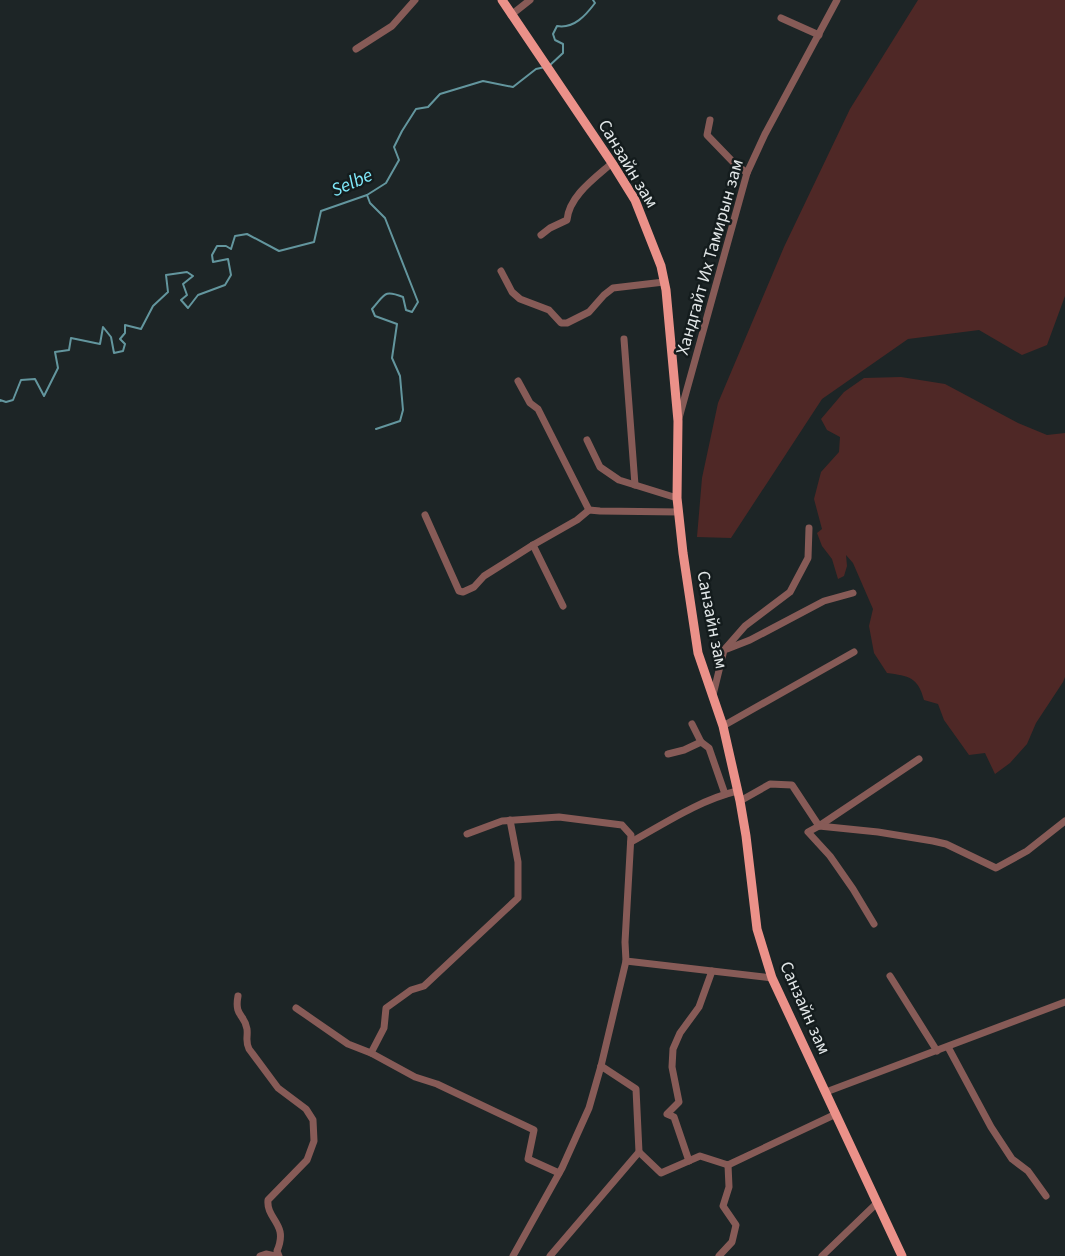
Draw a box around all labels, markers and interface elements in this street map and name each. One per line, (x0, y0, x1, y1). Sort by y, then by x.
street label: Санзайн зам (592, 115, 664, 213)
street label: Хандгайт Их Тамирын зам (670, 156, 750, 358)
water label: Selbe (327, 162, 377, 204)
street label: Санзайн зам (690, 569, 734, 671)
street label: Санзайн зам (773, 958, 837, 1058)

